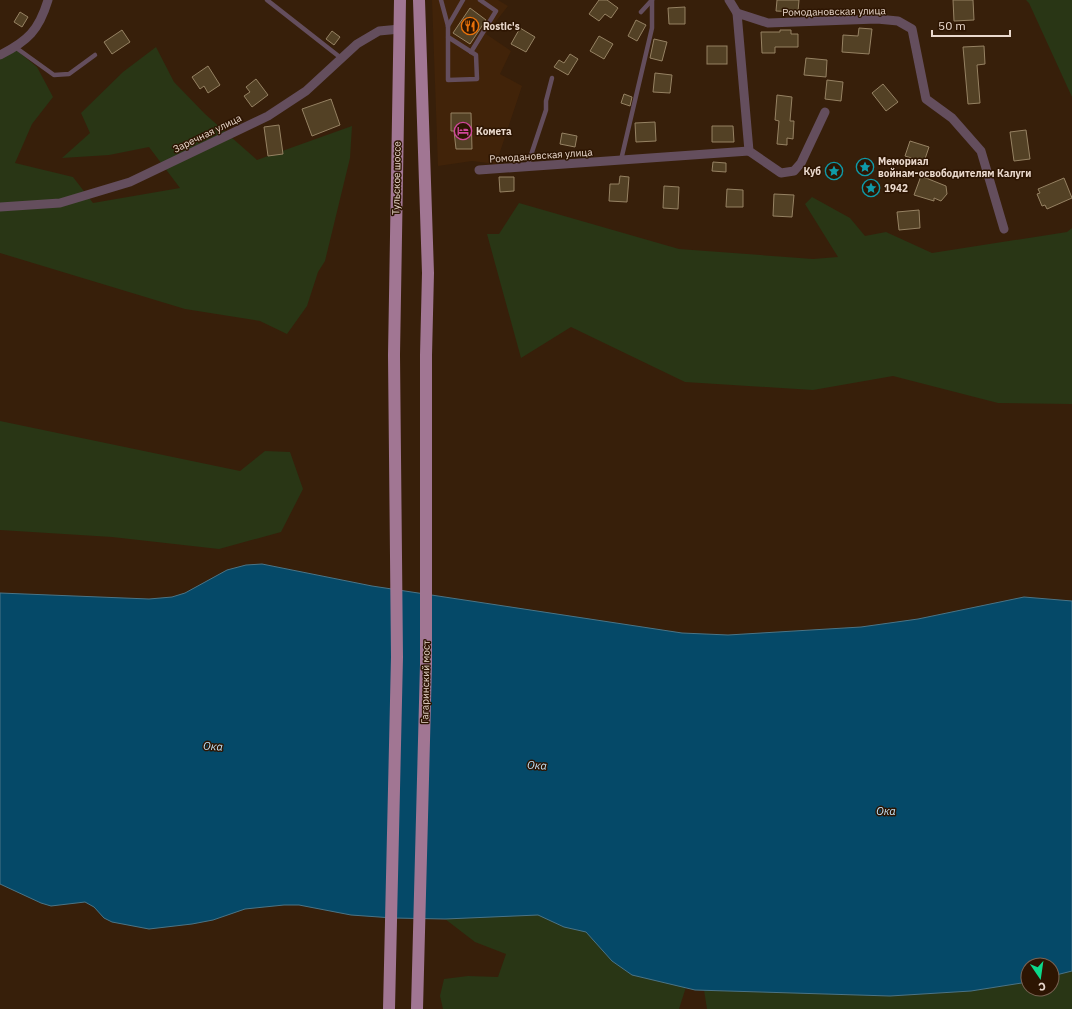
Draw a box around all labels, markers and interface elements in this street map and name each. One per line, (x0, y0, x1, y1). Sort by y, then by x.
street label: Ромодановская улица (782, 4, 887, 19)
scale bar (932, 12, 1010, 38)
restaurant icon: Rostic's (460, 16, 480, 36)
text: 50 m (938, 18, 966, 33)
place label: Rostic's (483, 20, 520, 33)
street label: Заречная улица (171, 111, 244, 156)
hotel icon: Комета (453, 121, 473, 141)
place label: Комета (476, 125, 512, 138)
street label: Тульское шоссе (389, 140, 404, 215)
street label: Ромодановская улица (489, 145, 594, 166)
place label: Мемориал войнам-освободителям Калуги (878, 155, 1031, 180)
place icon: Мемориал войнам-освободителям Калуги (855, 157, 875, 177)
place icon: Куб (824, 161, 844, 181)
place label: Куб (803, 165, 821, 178)
place icon: 1942 (861, 178, 881, 198)
place label: 1942 (884, 182, 908, 195)
street label: Гагаринский мост (418, 640, 433, 724)
water label: Ока (203, 738, 223, 754)
water label: Ока (527, 757, 547, 773)
water label: Ока (876, 804, 896, 818)
north arrow (1020, 957, 1060, 997)
text: С (1037, 979, 1047, 994)

